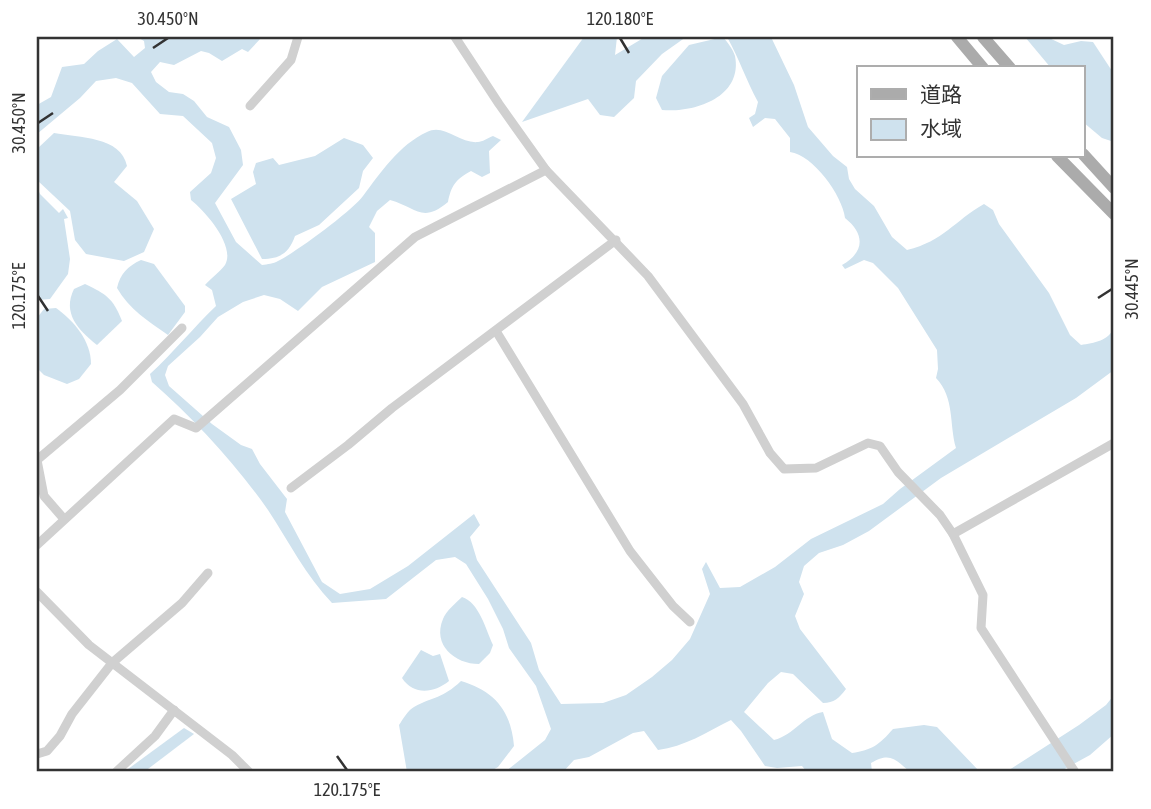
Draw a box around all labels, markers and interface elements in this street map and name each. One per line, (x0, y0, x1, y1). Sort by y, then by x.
text: 30.450°N (137, 8, 199, 29)
text: 120.180°E (587, 8, 654, 29)
legend (857, 66, 1084, 158)
text: 道路 (920, 82, 962, 106)
text: 30.450°N (8, 92, 29, 154)
text: 水域 (920, 116, 962, 140)
text: 30.445°N (1121, 258, 1142, 320)
text: 120.175°E (8, 262, 29, 329)
text: 120.175°E (314, 779, 381, 800)

